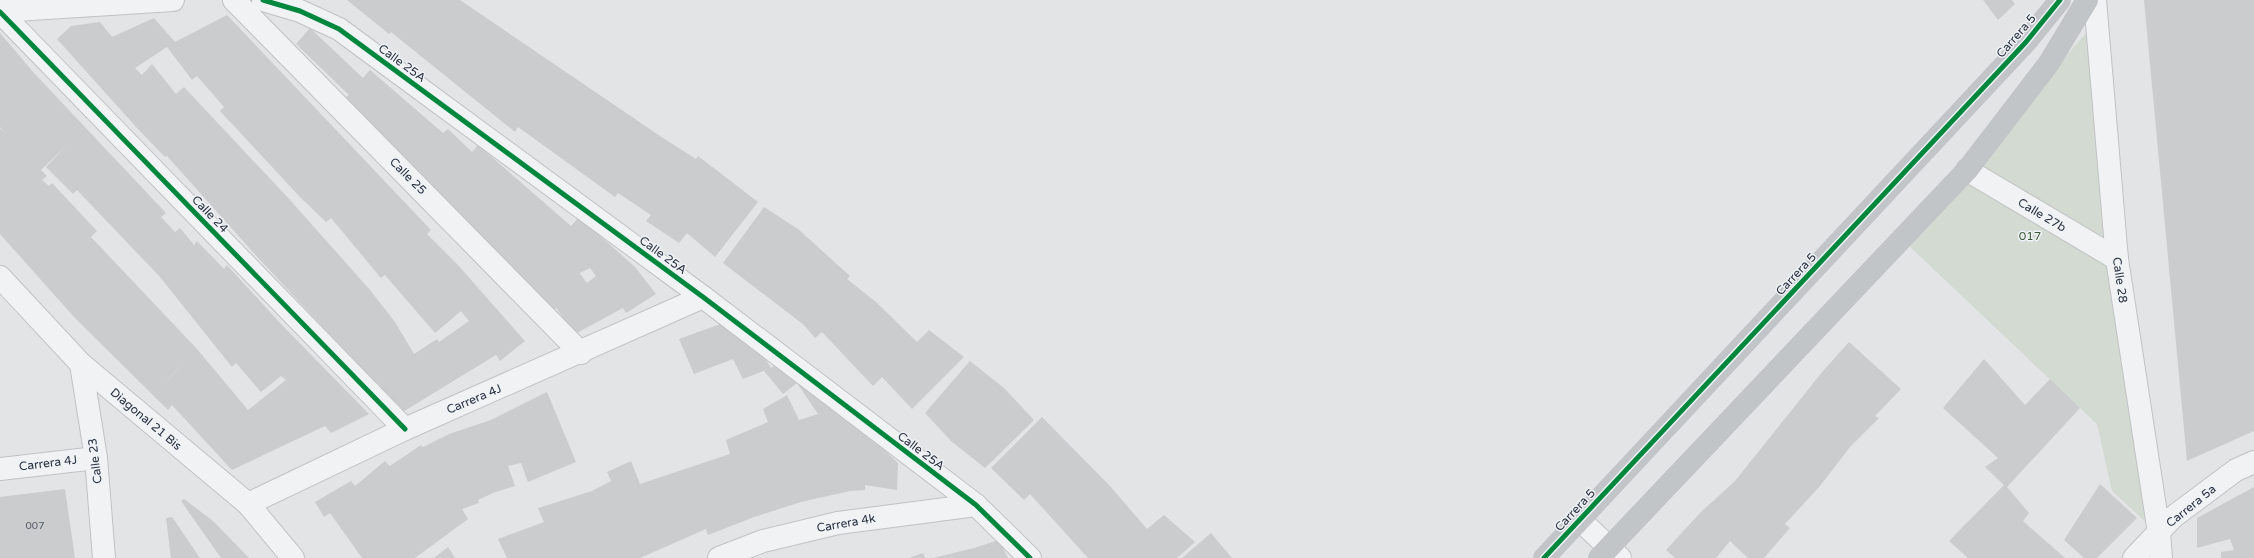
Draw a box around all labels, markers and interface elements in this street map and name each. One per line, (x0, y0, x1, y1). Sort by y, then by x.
street label: Carrera 5 (1993, 11, 2039, 61)
street label: Calle 25A (376, 41, 428, 85)
street label: Calle 25 (387, 155, 429, 197)
street label: Calle 24 (189, 193, 231, 236)
street label: Calle 27b (2015, 195, 2069, 235)
park label: 017 (2019, 229, 2041, 243)
street label: Calle 25A (637, 233, 689, 277)
street label: Carrera 5 (1773, 250, 1819, 298)
street label: Calle 28 (2110, 256, 2130, 304)
street label: Carrera 4J (444, 381, 504, 417)
street label: Diagonal 21 Bis (107, 385, 185, 453)
street label: Calle 25A (895, 429, 947, 473)
street label: Calle 23 (85, 437, 105, 485)
street label: Carrera 4J (18, 452, 78, 474)
street label: Carrera 5a (2163, 482, 2219, 530)
street label: Carrera 5 (1552, 486, 1598, 534)
street label: Carrera 4k (816, 511, 877, 535)
house number: 007 (26, 520, 44, 532)

